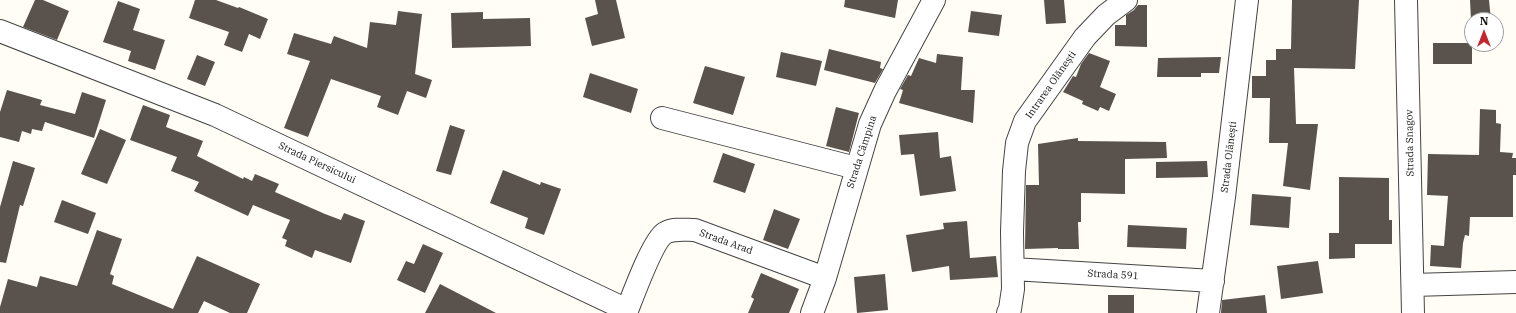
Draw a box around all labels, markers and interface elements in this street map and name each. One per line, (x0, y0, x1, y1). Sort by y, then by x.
north arrow (1464, 12, 1504, 52)
text: N (1480, 14, 1488, 28)
street label: Intrarea Olănești (1023, 49, 1079, 121)
street label: Strada Snagov (1403, 109, 1417, 177)
street label: Strada Câmpina (845, 114, 879, 190)
street label: Strada Olănești (1219, 121, 1239, 193)
street label: Strada Piersicului (276, 140, 358, 186)
street label: Strada Arad (698, 227, 754, 257)
street label: Strada 591 (1087, 268, 1139, 282)

